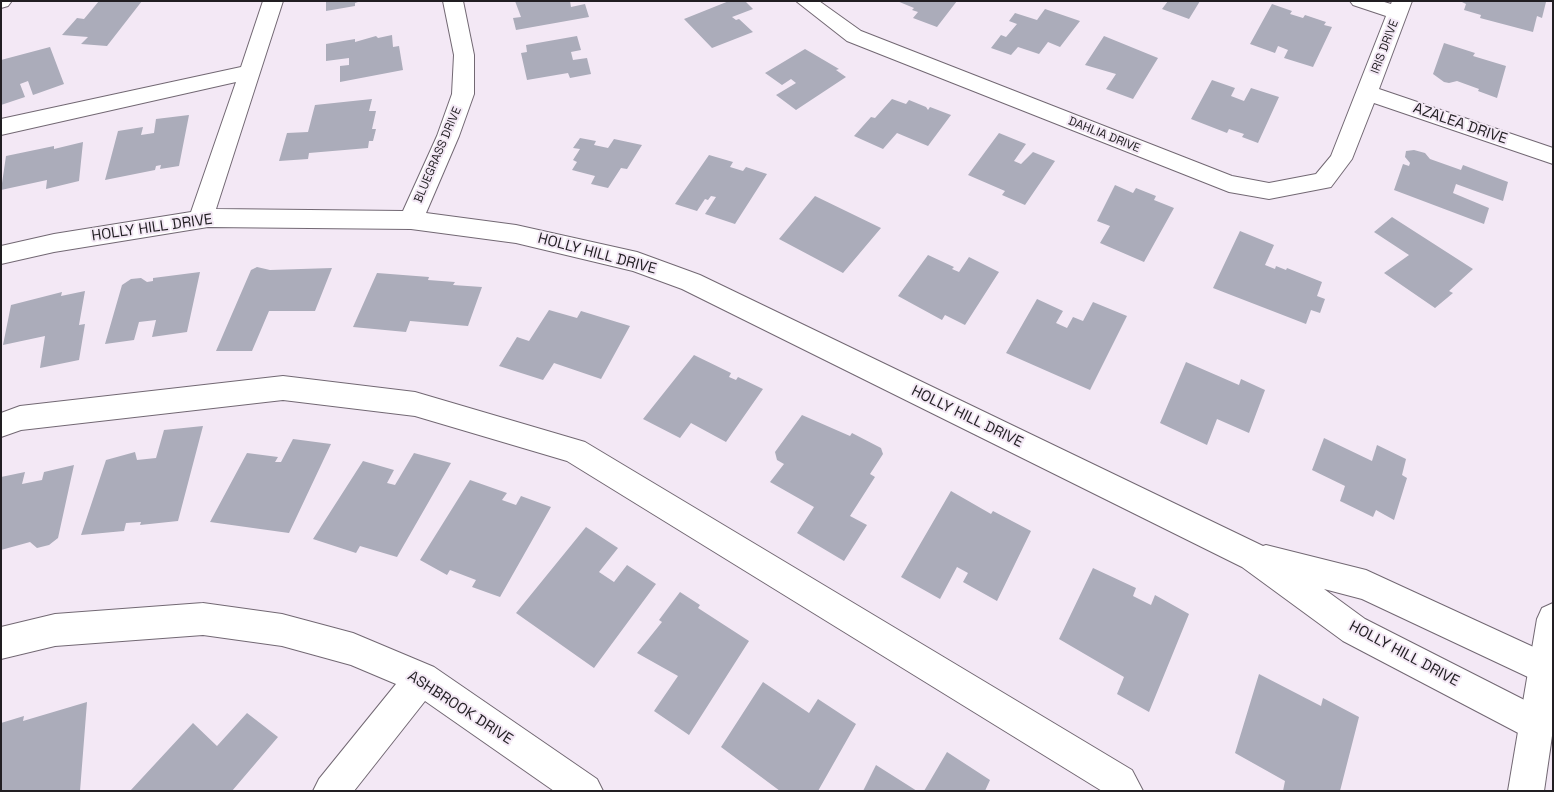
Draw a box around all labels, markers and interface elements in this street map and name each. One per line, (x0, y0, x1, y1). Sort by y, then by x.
street label: IRIS DRIVE (1368, 18, 1402, 76)
street label: AZALEA DRIVE (1411, 99, 1509, 149)
street label: BLUEGRASS DRIVE (411, 105, 465, 205)
street label: DAHLIA DRIVE (1066, 114, 1142, 156)
street label: HOLLY HILL DRIVE (90, 211, 214, 245)
street label: HOLLY HILL DRIVE (536, 230, 658, 278)
street label: HOLLY HILL DRIVE (908, 382, 1026, 452)
street label: HOLLY HILL DRIVE (1346, 617, 1462, 691)
street label: ASHBROOK DRIVE (404, 667, 516, 749)

